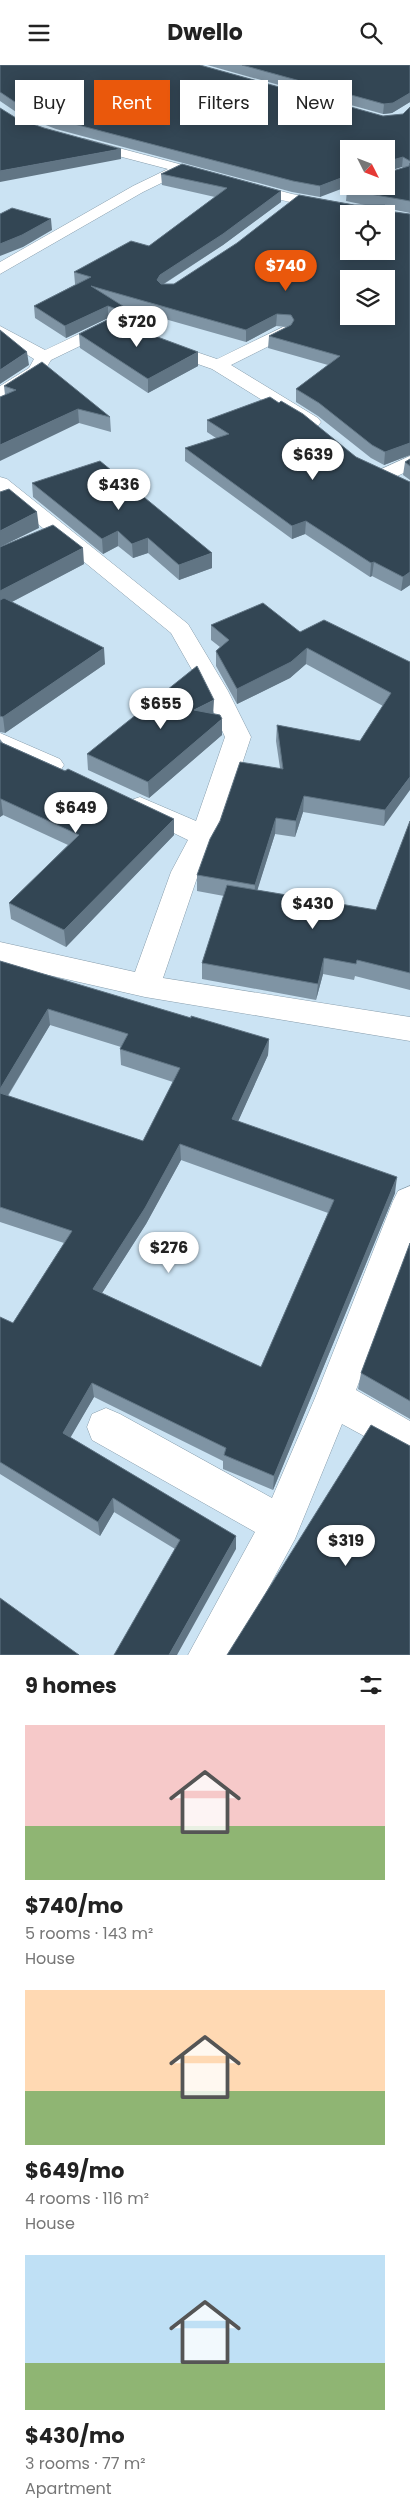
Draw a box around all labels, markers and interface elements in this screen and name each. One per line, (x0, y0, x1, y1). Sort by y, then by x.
text: Dwello (167, 17, 243, 48)
icon: menu (25, 19, 53, 47)
icon: search (357, 19, 385, 47)
chip: Buy (15, 80, 84, 125)
chip: Rent (94, 80, 170, 125)
chip: Filters (180, 80, 268, 125)
chip: New (278, 80, 352, 125)
north arrow (340, 140, 395, 195)
map controls (340, 140, 395, 325)
button: locate (340, 205, 395, 260)
pin: $740 (256, 249, 316, 292)
text: $740 (266, 254, 306, 277)
button: layers (340, 270, 395, 325)
pin: $720 (107, 305, 167, 348)
text: $720 (118, 310, 156, 333)
pin: $639 (283, 439, 343, 481)
text: $639 (293, 443, 333, 466)
pin: $436 (89, 469, 149, 511)
text: $436 (98, 473, 140, 496)
pin: $655 (131, 687, 191, 730)
text: $655 (140, 692, 182, 715)
pin: $649 (46, 791, 106, 834)
text: $649 (55, 796, 97, 819)
pin: $430 (283, 887, 343, 930)
text: $430 (292, 892, 334, 915)
pin: $276 (139, 1231, 199, 1274)
text: $276 (150, 1236, 188, 1259)
pin: $319 (316, 1525, 376, 1567)
text: $319 (328, 1529, 364, 1552)
text: 9 homes (25, 1671, 117, 1700)
icon: filters (357, 1671, 385, 1699)
icon: home (160, 1757, 250, 1847)
text: $740/mo (25, 1891, 123, 1920)
text: 5 rooms · 143 m² (25, 1922, 153, 1945)
text: House (25, 1947, 75, 1970)
icon: home (160, 2022, 250, 2112)
text: $649/mo (25, 2156, 124, 2185)
text: 4 rooms · 116 m² (25, 2187, 149, 2210)
text: House (25, 2212, 75, 2235)
icon: home (160, 2287, 250, 2377)
text: $430/mo (25, 2421, 125, 2450)
text: 3 rooms · 77 m² (25, 2452, 145, 2475)
text: Apartment (25, 2477, 112, 2500)

